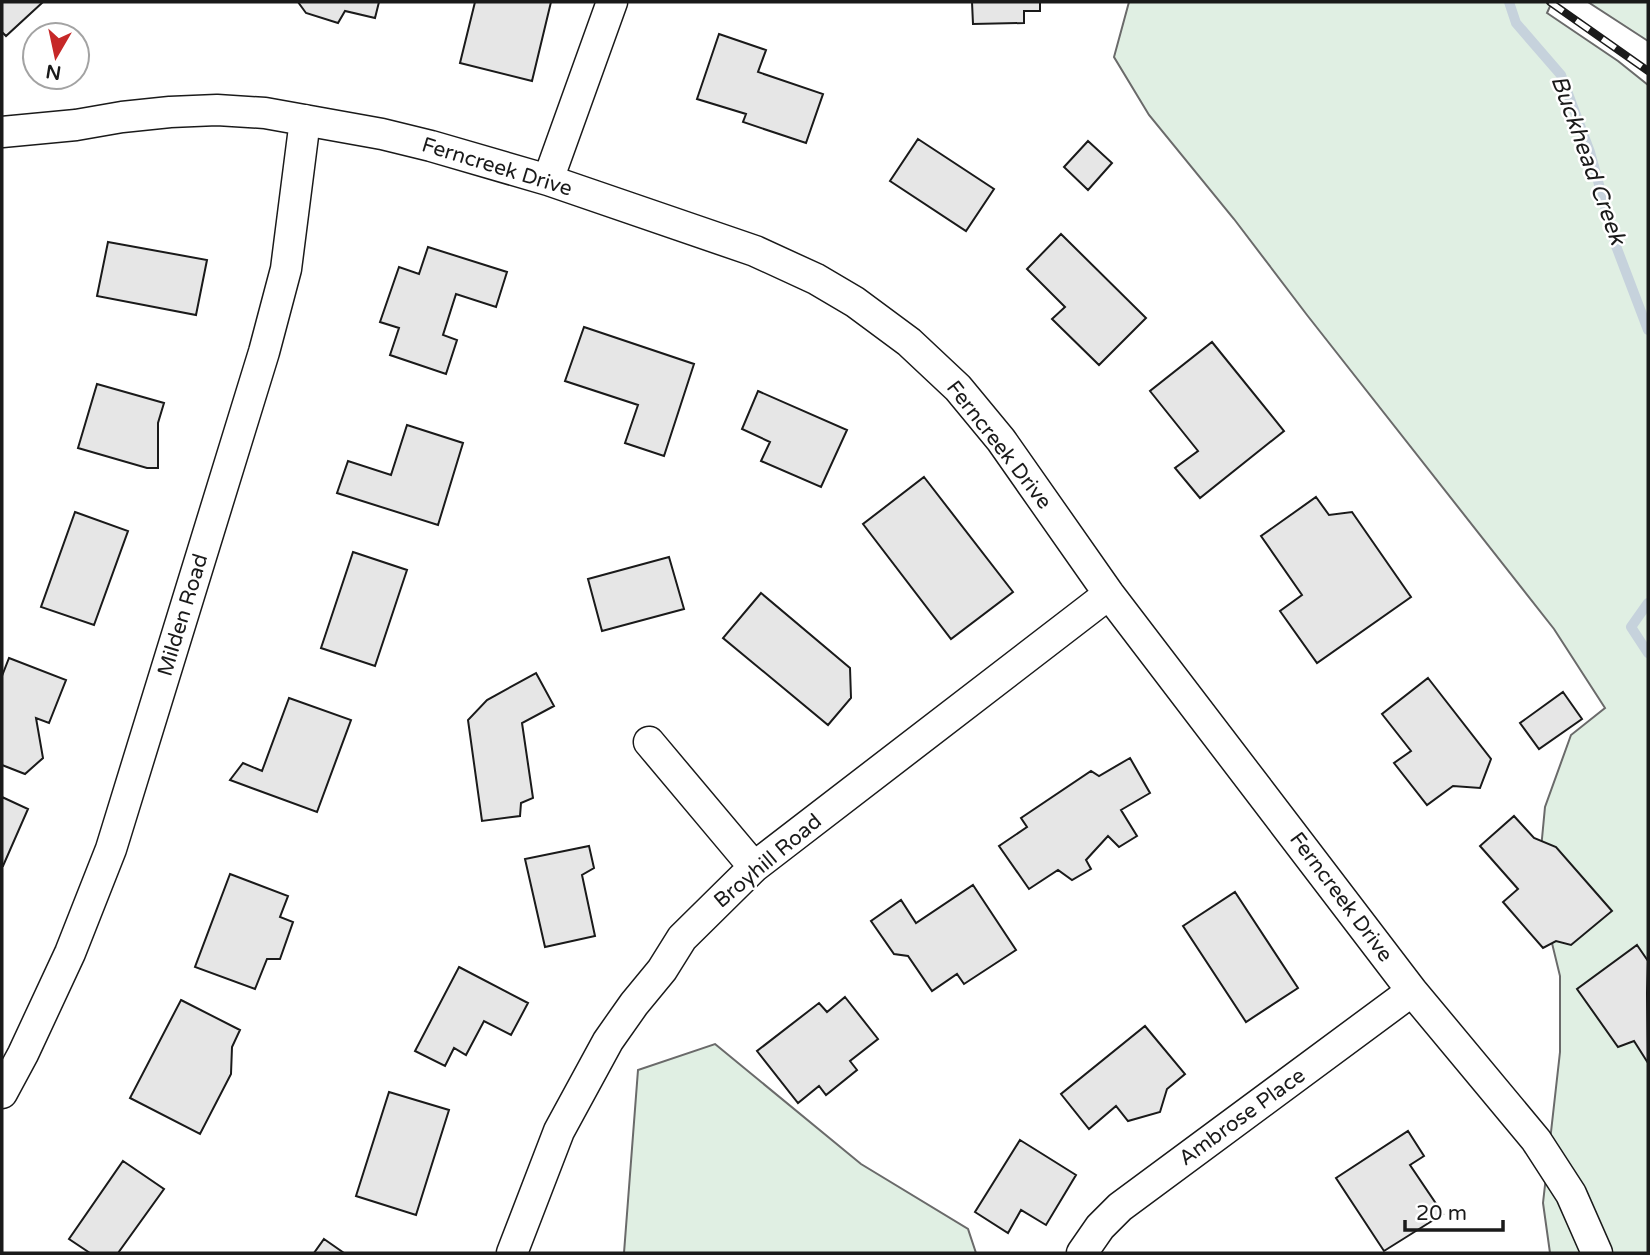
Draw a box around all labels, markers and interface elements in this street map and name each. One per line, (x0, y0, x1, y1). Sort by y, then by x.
north arrow (21, 21, 91, 91)
text: N (44, 60, 63, 84)
water label: Buckhead Creek (1544, 72, 1632, 250)
street label: Ferncreek Drive (419, 132, 575, 202)
street label: Ferncreek Drive (941, 376, 1057, 514)
street label: Milden Road (153, 551, 213, 679)
street label: Broyhill Road (709, 809, 827, 913)
street label: Ferncreek Drive (1284, 827, 1398, 967)
street label: Ambrose Place (1174, 1063, 1310, 1171)
scale bar (1405, 1188, 1503, 1232)
text: 20 m (1416, 1201, 1467, 1226)

